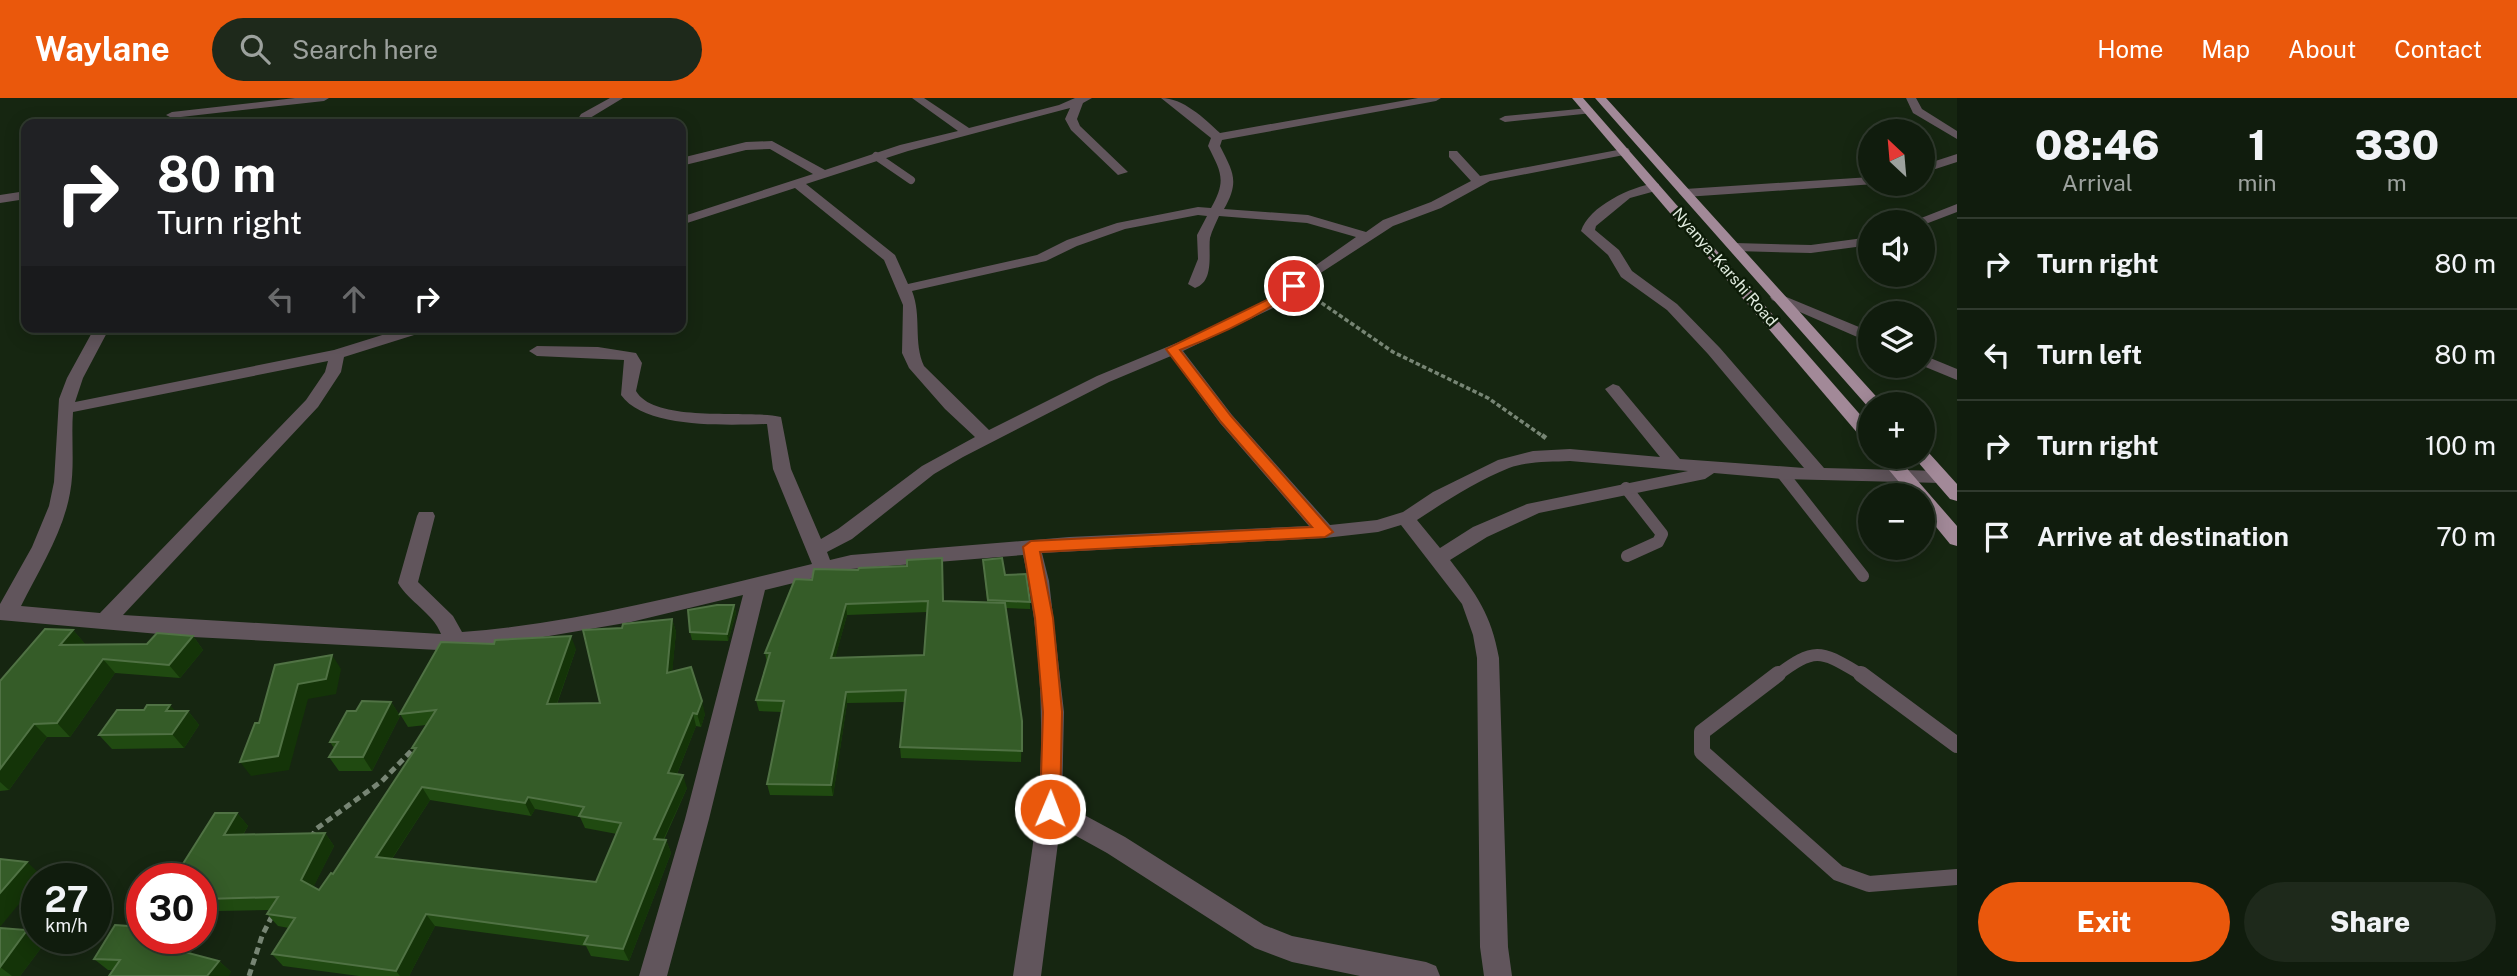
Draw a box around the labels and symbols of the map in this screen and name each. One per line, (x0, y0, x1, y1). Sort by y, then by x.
north arrow (1858, 119, 1936, 196)
street label: Nyanya-Karshi Road (1668, 204, 1782, 330)
pin (1264, 256, 1324, 316)
position arrow (1013, 772, 1087, 846)
speed limit sign: 30 (126, 863, 217, 954)

